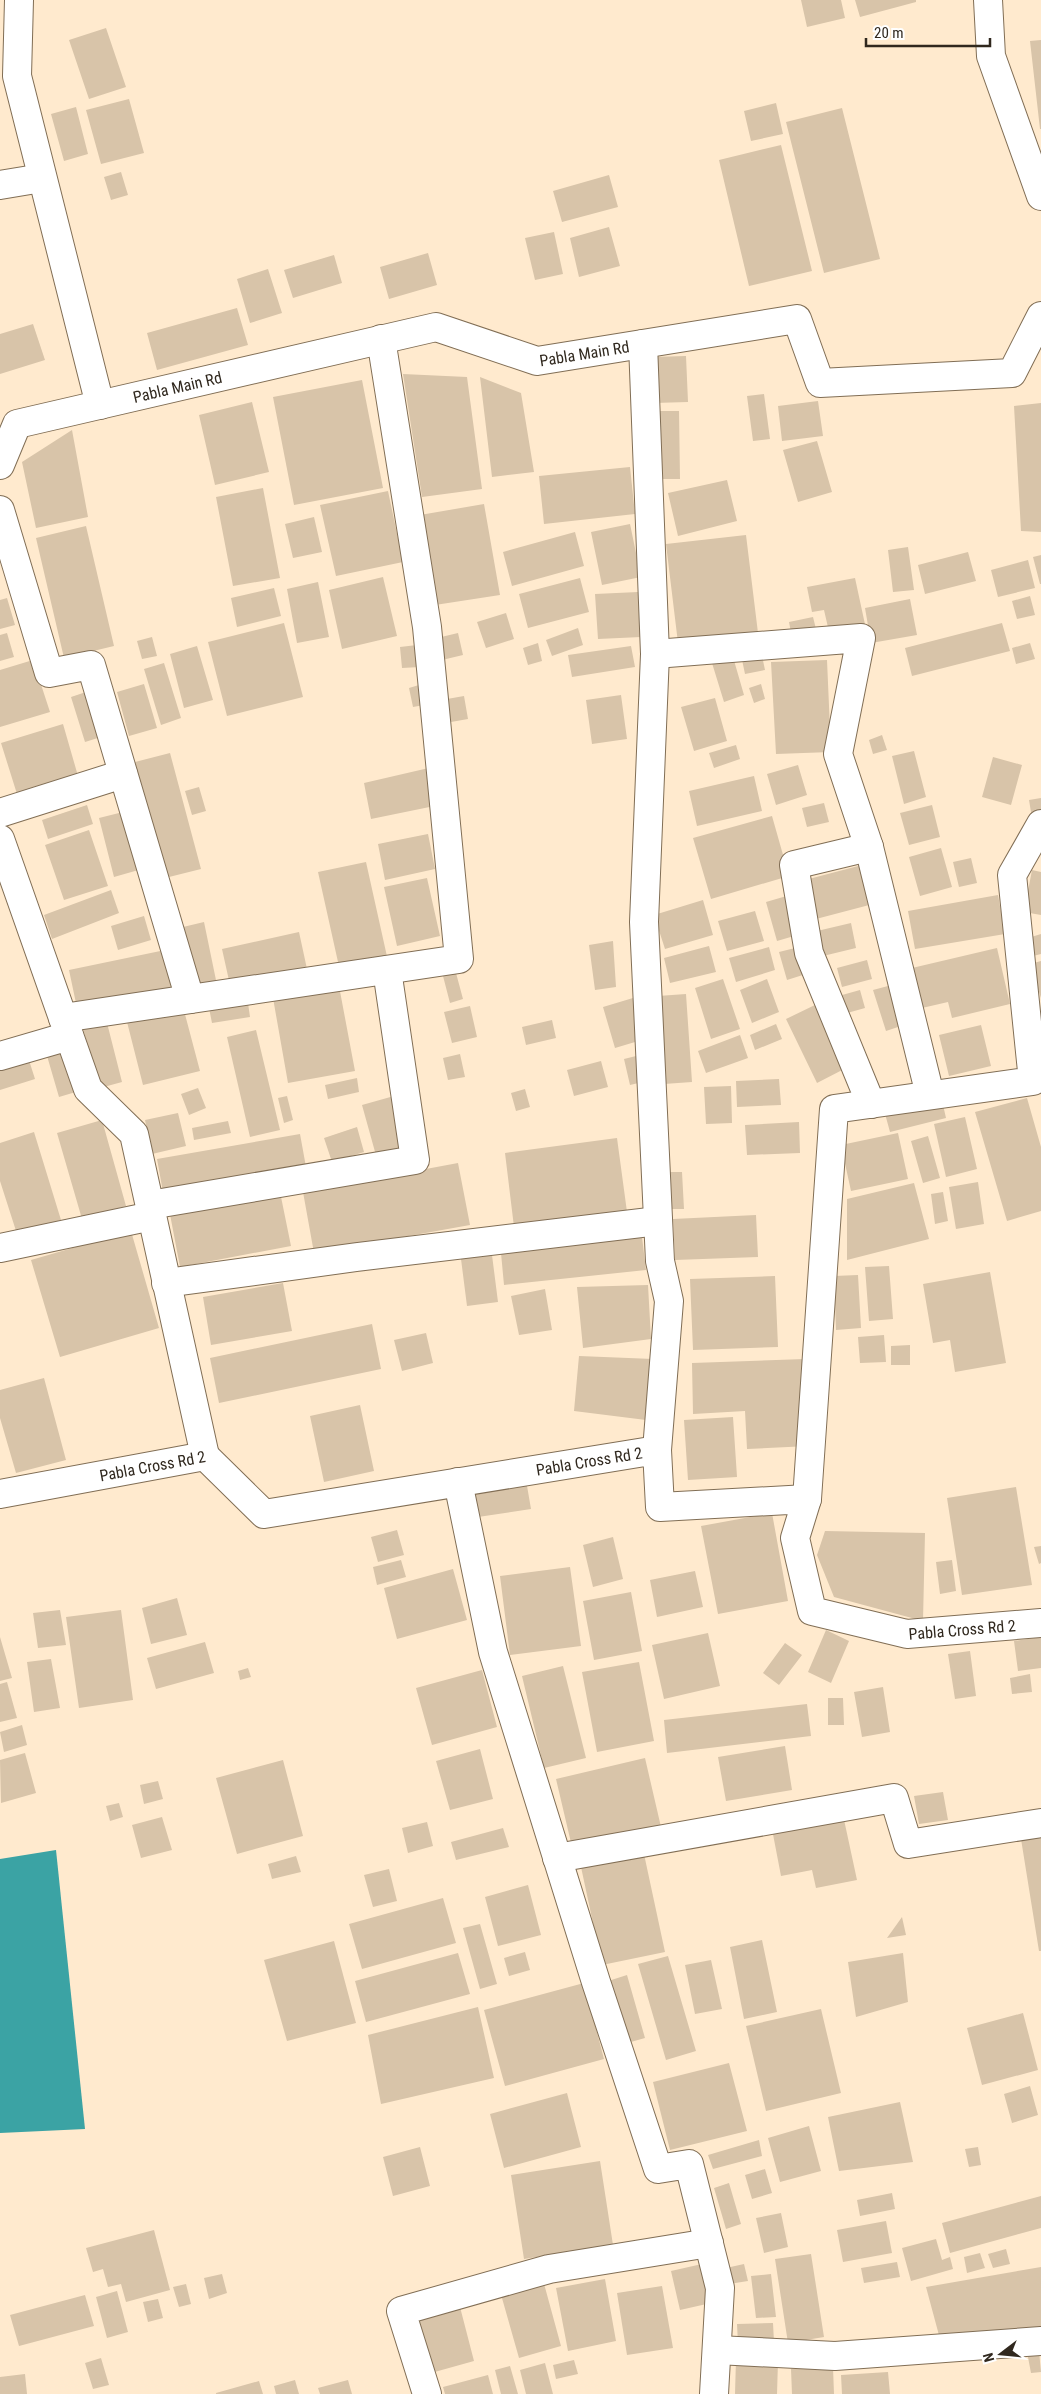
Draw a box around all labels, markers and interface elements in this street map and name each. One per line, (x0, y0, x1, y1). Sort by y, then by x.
scale bar (866, 15, 990, 47)
text: 20 m (874, 24, 904, 42)
street label: Pabla Main Rd (538, 337, 631, 370)
street label: Pabla Main Rd (131, 367, 224, 406)
street label: Pabla Cross Rd 2 (534, 1443, 644, 1479)
street label: Pabla Cross Rd 2 (98, 1447, 207, 1485)
street label: Pabla Cross Rd 2 (908, 1616, 1017, 1643)
north arrow (976, 2329, 1026, 2379)
text: N (980, 2351, 997, 2364)

